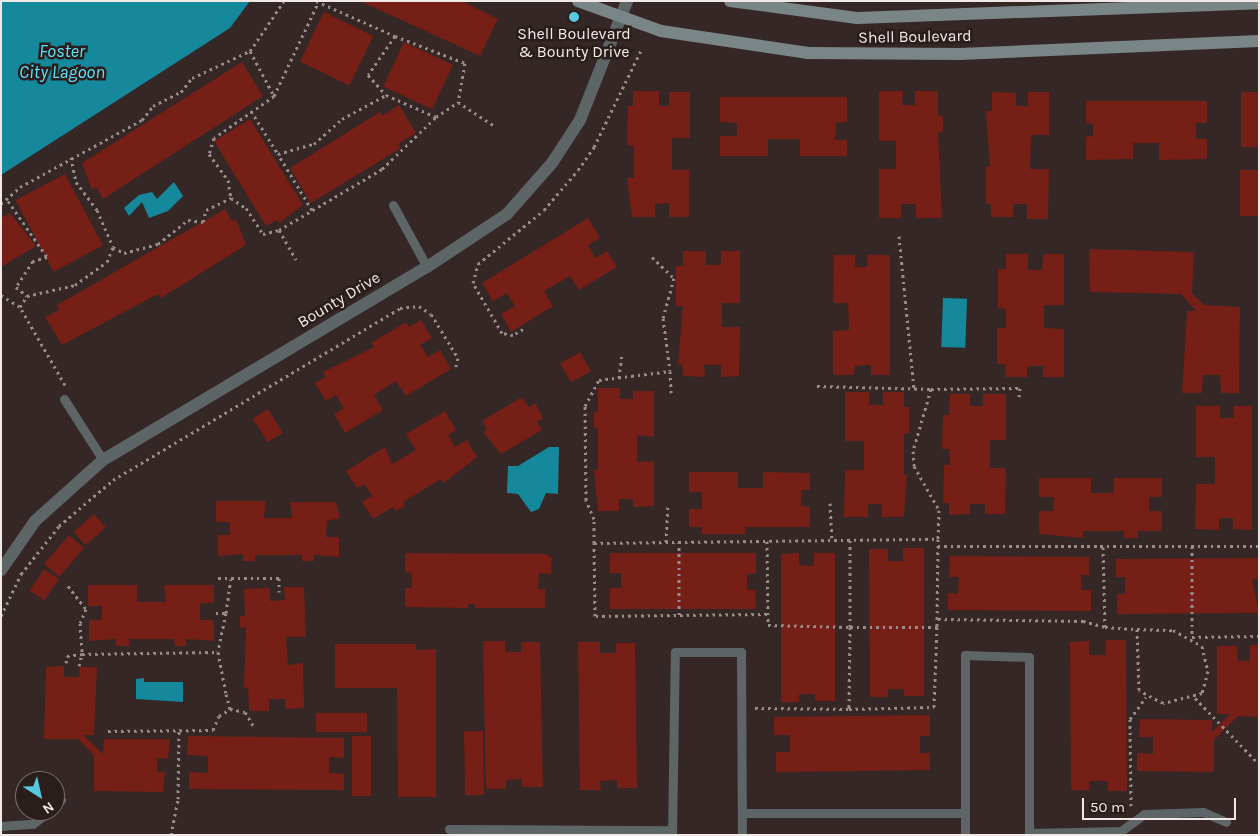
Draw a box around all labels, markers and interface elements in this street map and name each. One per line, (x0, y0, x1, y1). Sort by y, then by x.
marker: Shell Boulevard & Bounty Drive (568, 11, 580, 23)
place label: Shell Boulevard & Bounty Drive (517, 24, 631, 62)
street label: Shell Boulevard (858, 26, 972, 48)
water label: Foster City Lagoon (19, 41, 105, 84)
street label: Bounty Drive (294, 268, 384, 332)
north arrow (15, 771, 65, 821)
scale bar (1085, 788, 1239, 820)
text: N (39, 798, 57, 818)
text: 50 m (1090, 798, 1125, 816)

